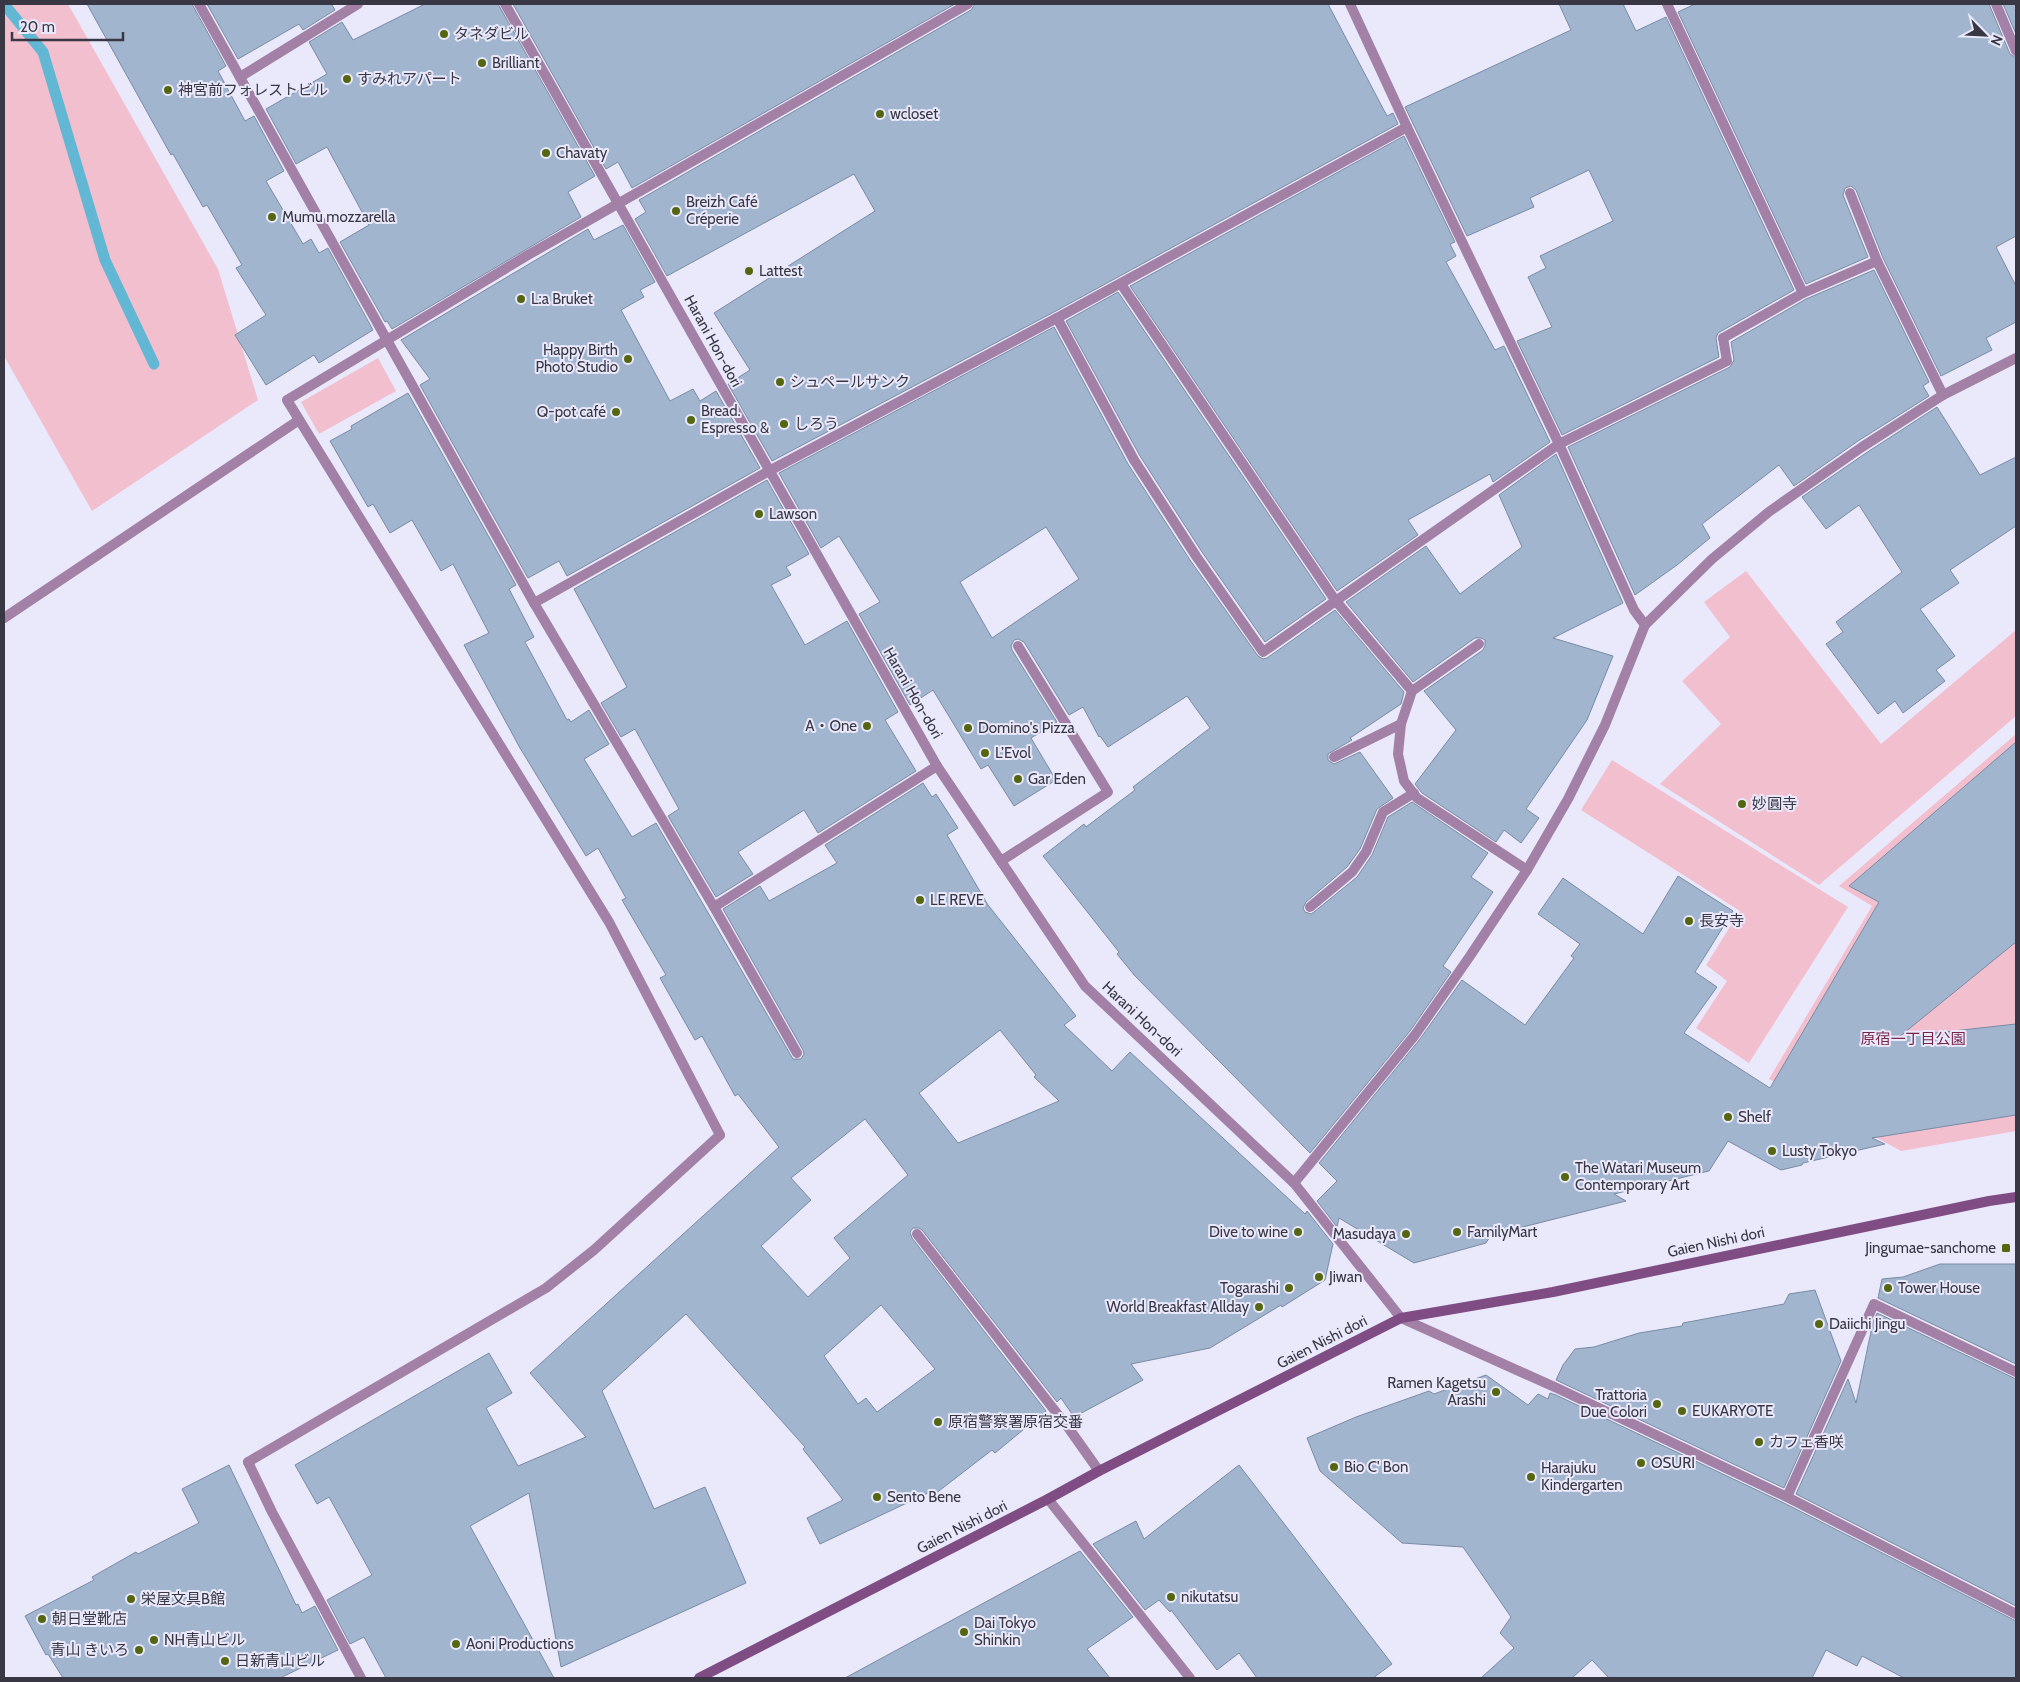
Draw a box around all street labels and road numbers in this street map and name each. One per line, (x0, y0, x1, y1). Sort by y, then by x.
street label: Harani Hon-dori (680, 292, 746, 390)
street label: Harani Hon-dori (880, 644, 946, 742)
street label: Harani Hon-dori (1098, 978, 1186, 1060)
street label: Gaien Nishi dori (1666, 1223, 1766, 1261)
street label: Gaien Nishi dori (1274, 1312, 1370, 1372)
street label: Gaien Nishi dori (914, 1497, 1010, 1557)

